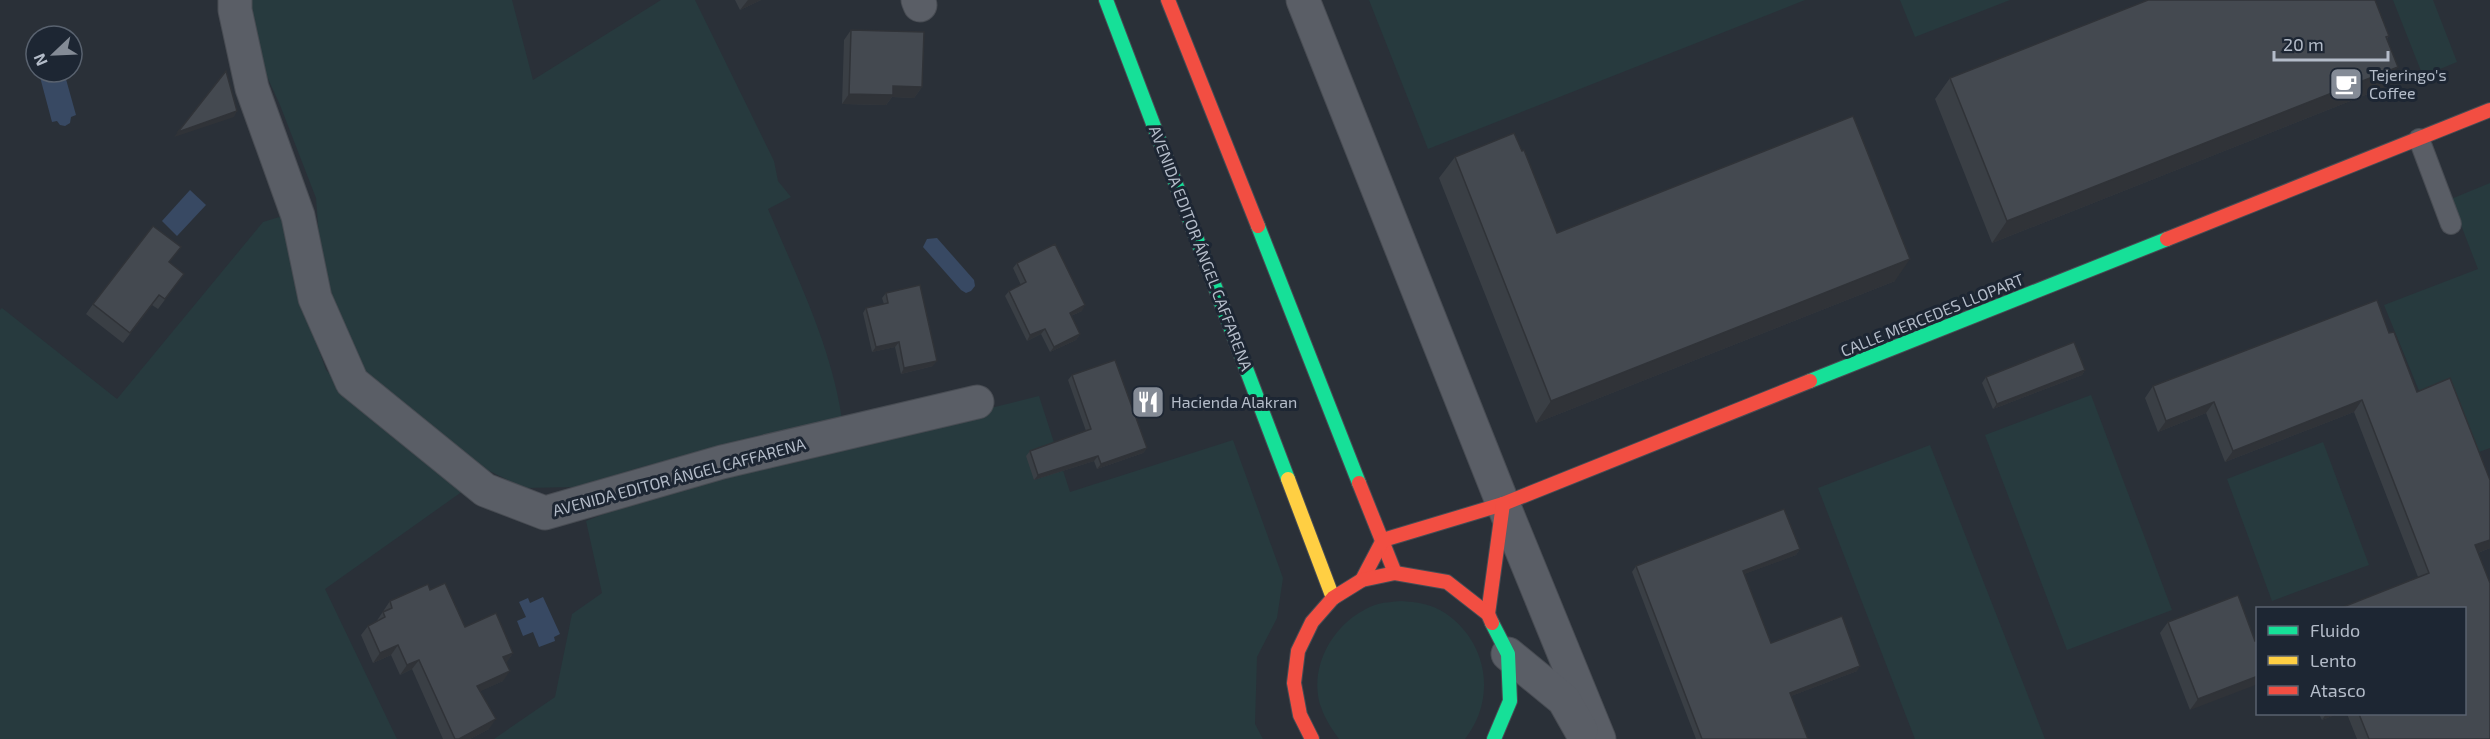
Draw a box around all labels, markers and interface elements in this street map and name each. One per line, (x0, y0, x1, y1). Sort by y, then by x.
north arrow (24, 24, 84, 84)
scale bar (2274, 24, 2388, 62)
text: 20 m (2283, 33, 2324, 55)
text: N (29, 51, 51, 69)
place label: Tejeringo's Coffee (2369, 65, 2447, 102)
cafe icon: Tejeringo's Coffee (2328, 66, 2364, 102)
street label: AVENIDA EDITOR ÁNGEL CAFFARENA (1146, 123, 1257, 373)
street label: CALLE MERCEDES LLOPART (1837, 269, 2026, 360)
restaurant icon: Hacienda Alakran (1130, 384, 1166, 420)
place label: Hacienda Alakran (1171, 392, 1297, 411)
street label: AVENIDA EDITOR ÁNGEL CAFFARENA (550, 434, 807, 519)
legend (2256, 607, 2466, 715)
text: Fluido (2310, 619, 2360, 641)
text: Lento (2310, 649, 2356, 671)
text: Atasco (2310, 679, 2366, 701)

